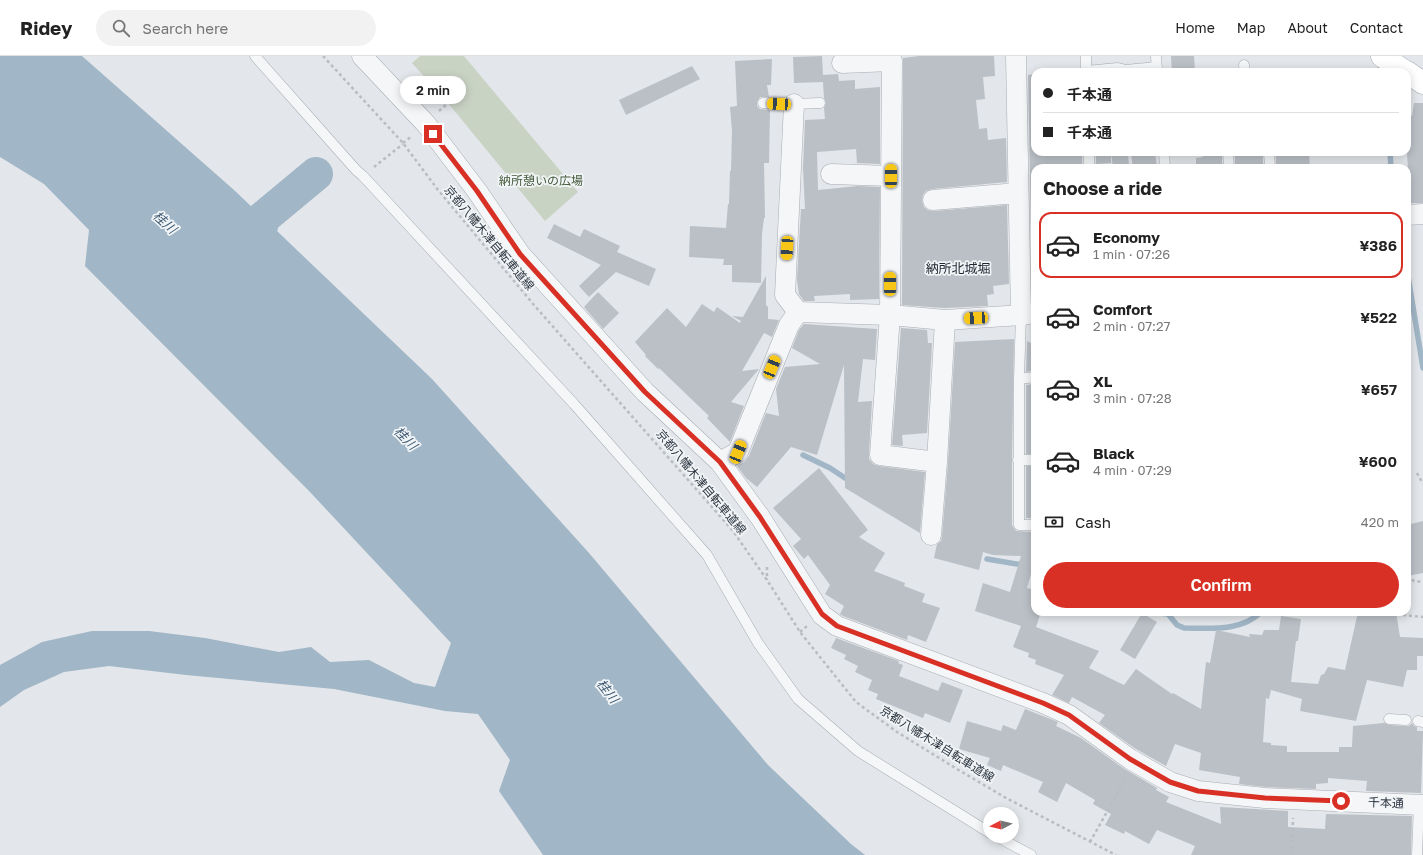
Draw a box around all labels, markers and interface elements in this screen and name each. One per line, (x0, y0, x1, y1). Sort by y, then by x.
search box (96, 10, 376, 46)
text: Ridey (20, 16, 72, 39)
icon: search (110, 17, 132, 39)
text: Search here (142, 19, 228, 37)
text: Home (1175, 19, 1215, 36)
text: Map (1237, 19, 1265, 36)
text: About (1287, 19, 1328, 36)
text: Contact (1350, 19, 1403, 36)
callout: 2 min (400, 76, 466, 104)
text: 2 min (416, 82, 450, 98)
text: 千本通 (1067, 85, 1112, 103)
car (767, 97, 791, 111)
text: 千本通 (1067, 123, 1112, 141)
route end (424, 125, 442, 143)
car (885, 164, 897, 188)
park label: 納所憩いの広場 (499, 173, 583, 188)
text: Choose a ride (1043, 177, 1162, 199)
street label: 京都八幡木津自転車道線 (441, 182, 538, 293)
water label: 桂川 (150, 207, 181, 238)
icon: car (1045, 227, 1081, 263)
text: Economy (1093, 228, 1160, 246)
car (780, 236, 794, 260)
text: ¥386 (1359, 236, 1397, 254)
text: 1 min · 07:26 (1093, 246, 1170, 262)
district label: 納所北城堀 (925, 260, 991, 276)
car (884, 272, 896, 296)
icon: car (1045, 299, 1081, 335)
text: Comfort (1093, 300, 1152, 318)
text: ¥522 (1360, 308, 1397, 326)
car (964, 311, 988, 325)
text: 2 min · 07:27 (1093, 318, 1170, 334)
car (762, 354, 782, 380)
icon: car (1045, 371, 1081, 407)
text: XL (1093, 372, 1112, 390)
text: ¥657 (1361, 380, 1397, 398)
text: 3 min · 07:28 (1093, 390, 1172, 406)
water label: 桂川 (391, 423, 422, 454)
street label: 京都八幡木津自転車道線 (653, 426, 750, 537)
car (728, 439, 748, 465)
icon: car (1045, 443, 1081, 479)
text: Black (1093, 444, 1135, 462)
text: ¥600 (1359, 452, 1397, 470)
text: 4 min · 07:29 (1093, 462, 1172, 478)
icon: cash (1043, 511, 1065, 533)
text: Cash (1075, 513, 1111, 531)
text: 420 m (1361, 514, 1399, 530)
button: Confirm (1043, 562, 1399, 608)
water label: 桂川 (594, 676, 624, 708)
street label: 京都八幡木津自転車道線 (877, 702, 997, 785)
route start (1332, 792, 1350, 810)
street label: 千本通 (1368, 794, 1404, 811)
north arrow (983, 807, 1019, 843)
map controls (983, 807, 1019, 843)

